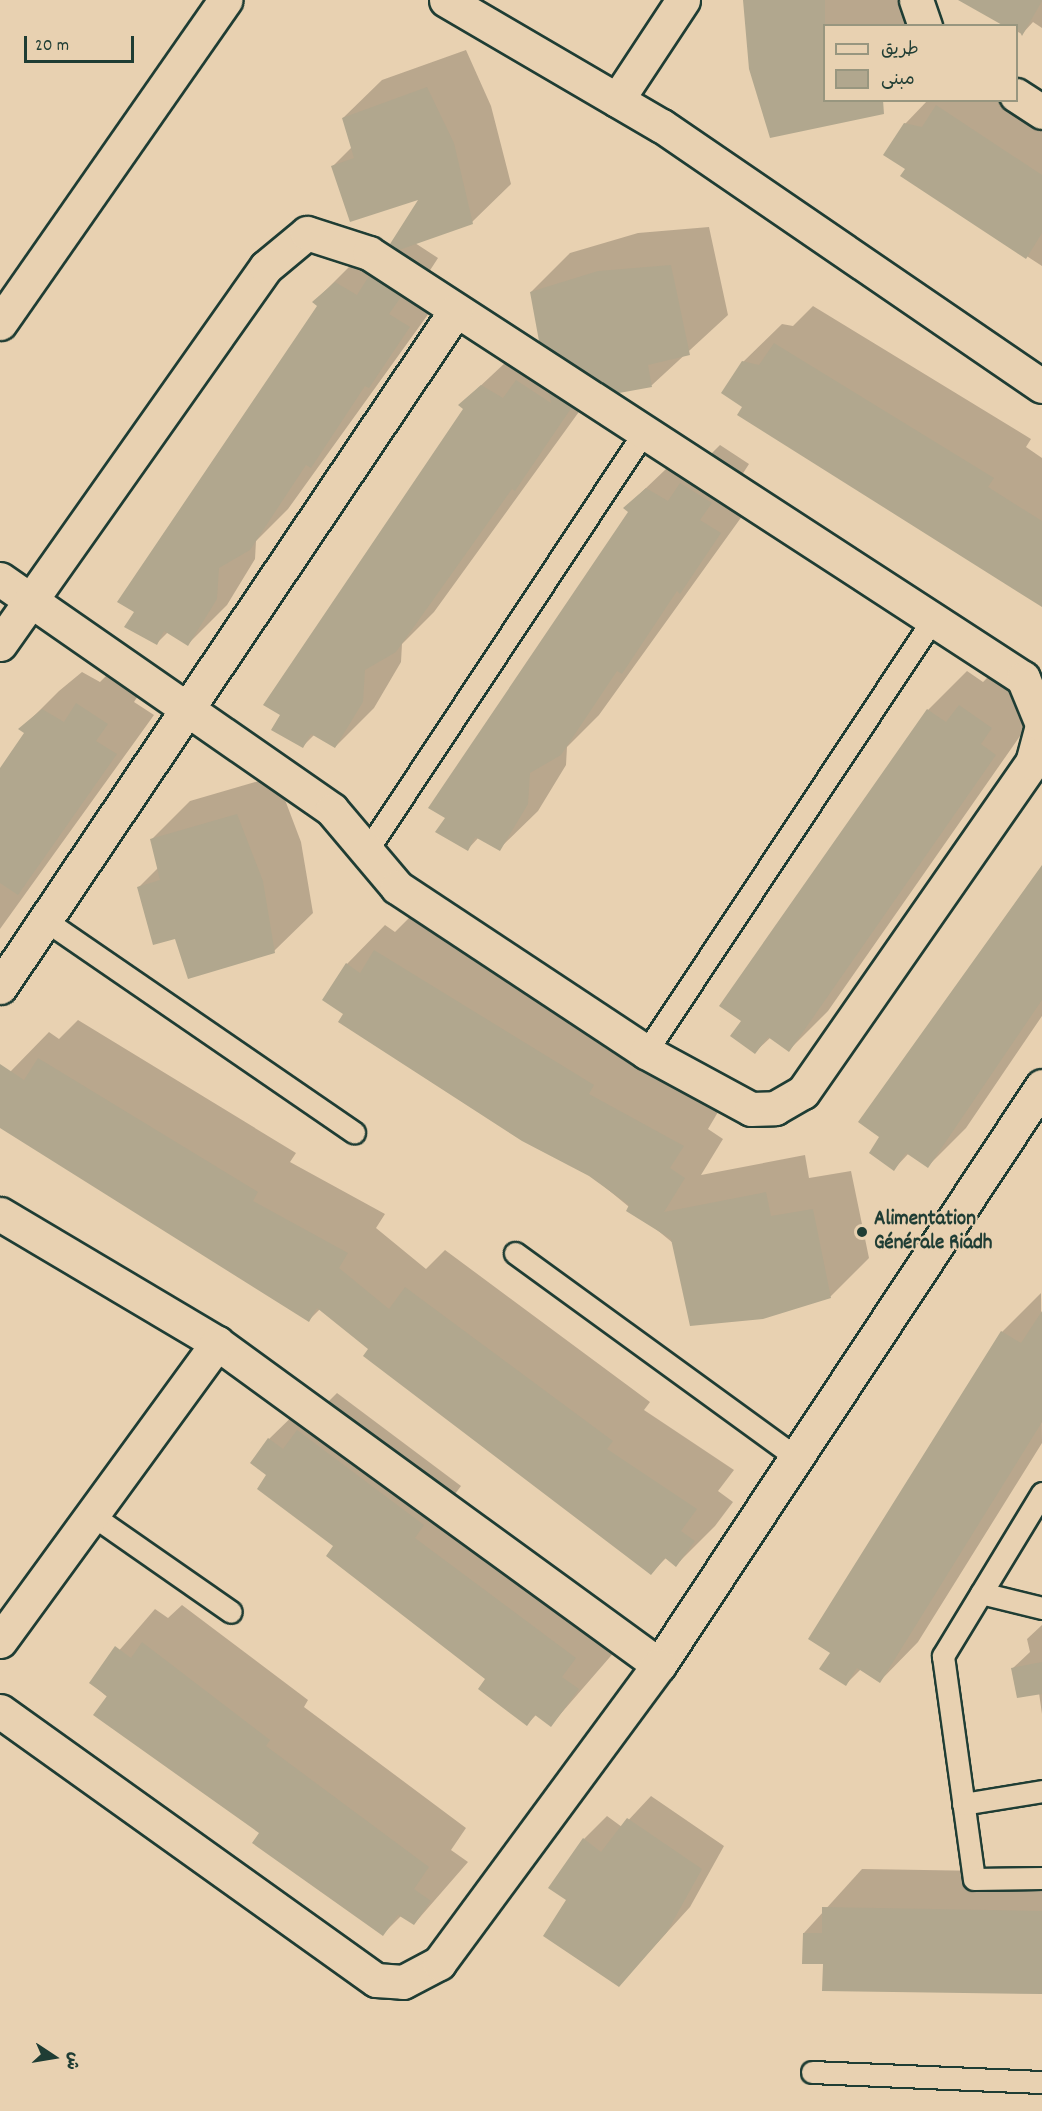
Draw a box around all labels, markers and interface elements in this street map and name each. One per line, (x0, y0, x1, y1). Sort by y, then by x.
scale bar (27, 24, 136, 62)
legend (823, 24, 1018, 102)
text: 20 m (35, 34, 69, 59)
text: طريق (881, 38, 919, 63)
text: مبنى (881, 68, 915, 93)
place label: Alimentation Générale Riadh (874, 1207, 992, 1257)
marker: Alimentation Générale Riadh (855, 1225, 869, 1239)
north arrow (24, 2027, 84, 2087)
text: ش (59, 2050, 85, 2072)

